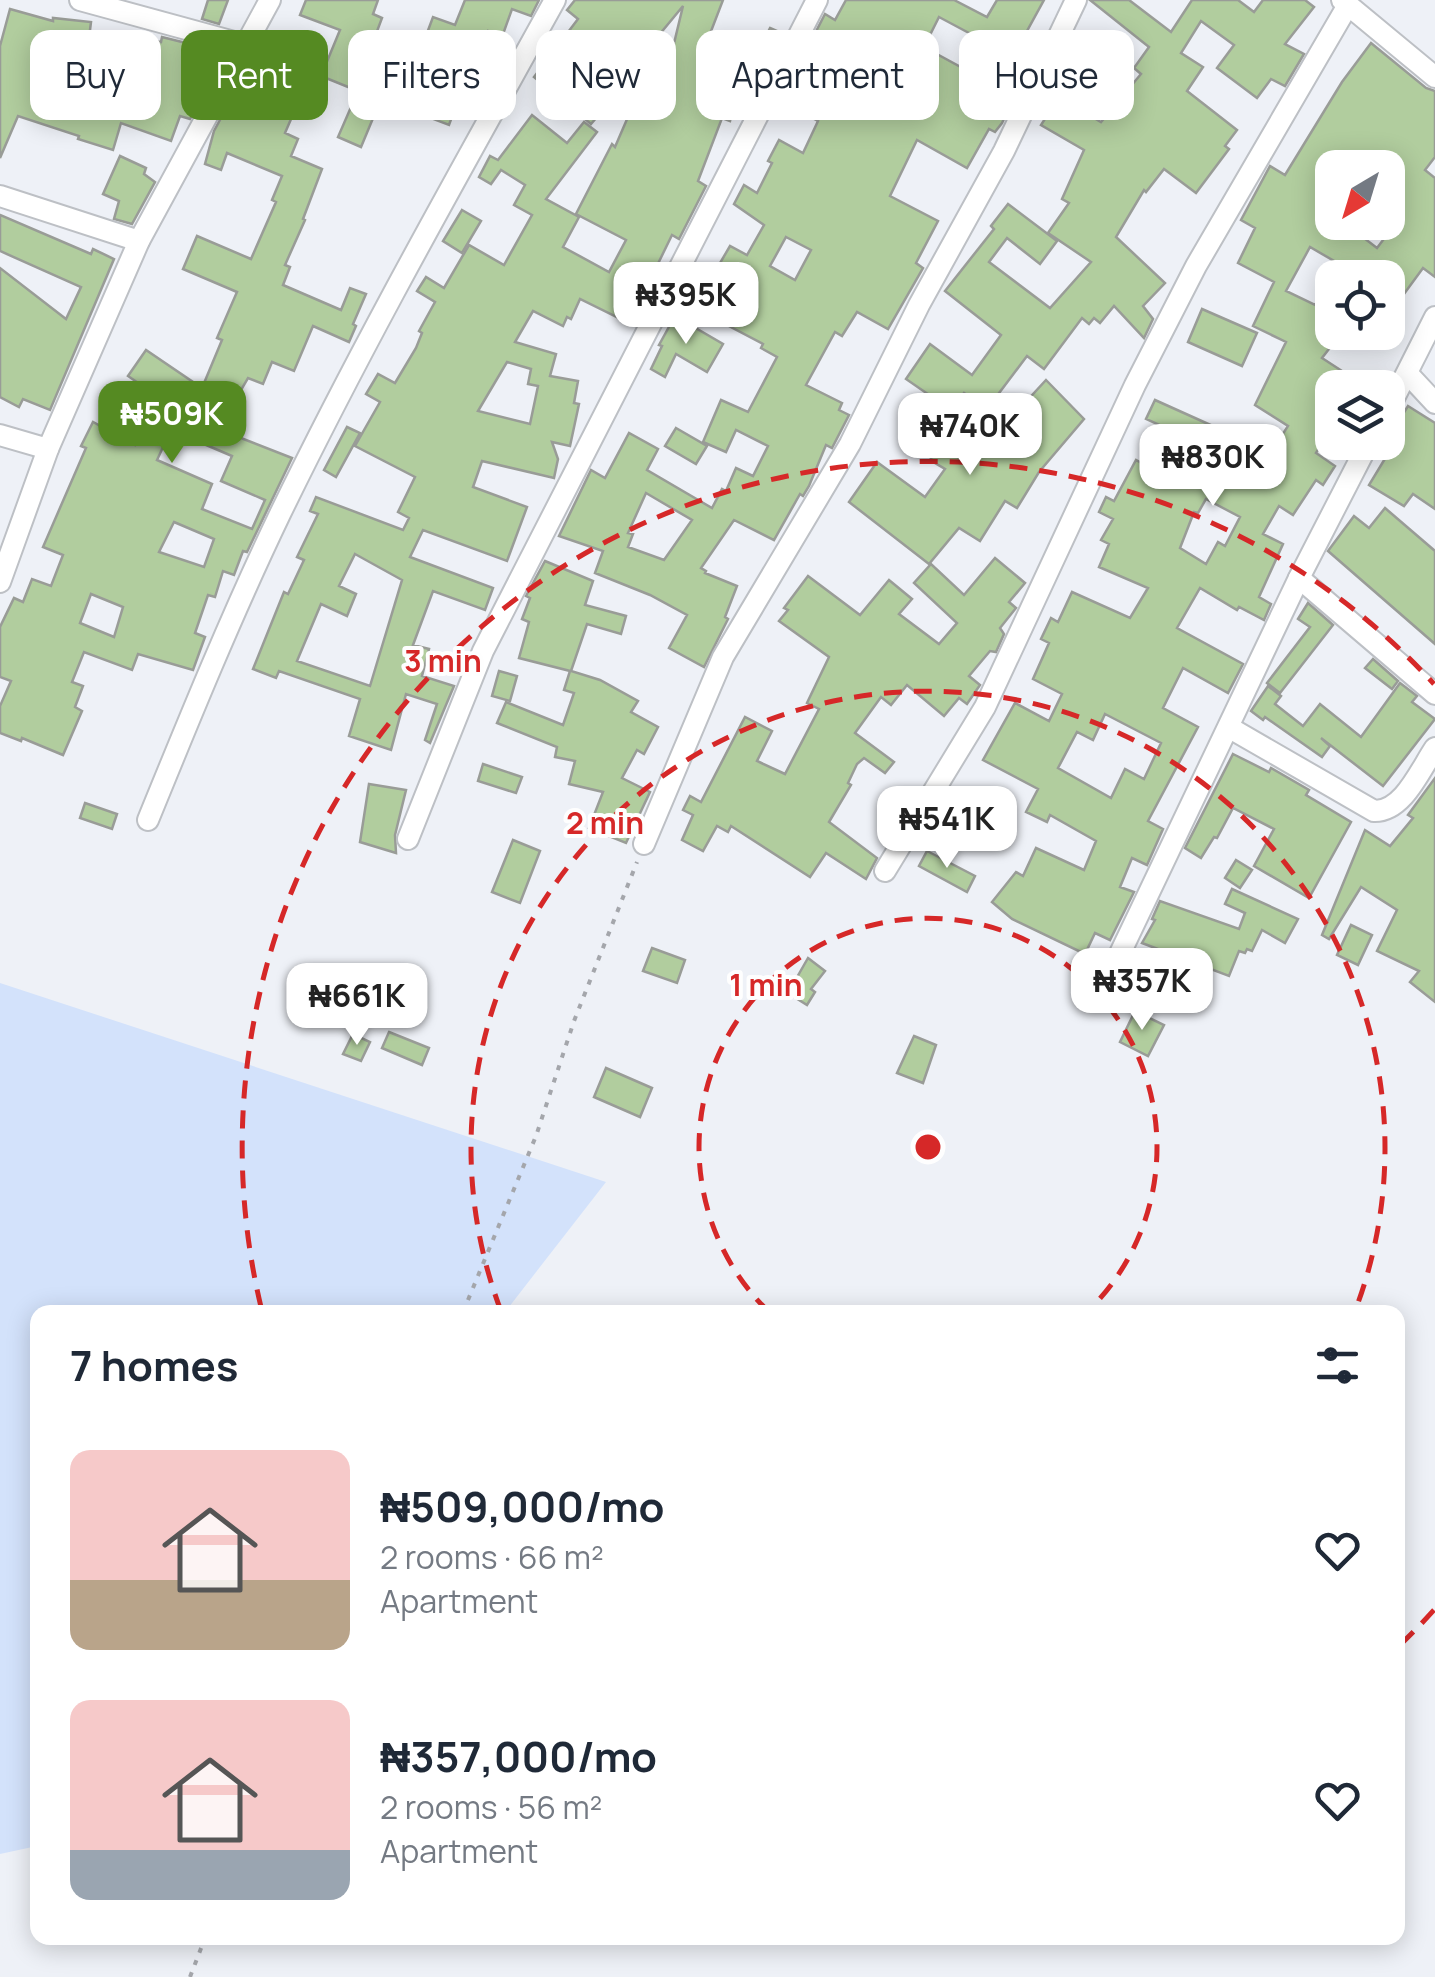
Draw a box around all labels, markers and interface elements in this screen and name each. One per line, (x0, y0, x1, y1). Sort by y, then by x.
chip: Buy (30, 30, 161, 120)
chip: Rent (181, 30, 328, 120)
chip: Filters (348, 30, 516, 120)
chip: New (536, 30, 676, 120)
chip: Apartment (696, 30, 939, 120)
chip: House (959, 30, 1134, 120)
north arrow (1315, 150, 1405, 240)
map controls (1315, 150, 1405, 460)
button: locate (1315, 260, 1405, 350)
pin: ₦395K (616, 262, 756, 347)
text: ₦395K (635, 272, 737, 316)
button: layers (1315, 370, 1405, 460)
pin: ₦509K (102, 381, 242, 466)
text: ₦509K (120, 391, 224, 435)
pin: ₦740K (900, 393, 1040, 478)
text: ₦740K (920, 403, 1020, 447)
pin: ₦830K (1143, 424, 1283, 509)
text: ₦830K (1161, 434, 1265, 478)
text: 3 min (404, 640, 482, 681)
pin: ₦541K (877, 786, 1017, 871)
text: ₦541K (899, 796, 995, 840)
text: 2 min (566, 802, 644, 843)
pin: ₦357K (1072, 948, 1212, 1033)
text: ₦357K (1093, 958, 1191, 1002)
pin: ₦661K (287, 963, 427, 1048)
text: 1 min (729, 964, 803, 1005)
text: ₦661K (308, 973, 406, 1017)
centre of rings (910, 1129, 946, 1165)
text: 7 homes (70, 1336, 238, 1394)
icon: filters (1310, 1338, 1365, 1393)
text: ₦509,000/mo (380, 1477, 664, 1535)
icon: home (150, 1490, 270, 1610)
icon: heart (1310, 1523, 1365, 1578)
text: 2 rooms · 66 m² (380, 1535, 604, 1579)
text: Apartment (380, 1579, 538, 1623)
text: ₦357,000/mo (380, 1727, 657, 1785)
icon: home (150, 1740, 270, 1860)
icon: heart (1310, 1773, 1365, 1828)
text: 2 rooms · 56 m² (380, 1785, 602, 1829)
text: Apartment (380, 1829, 538, 1873)

